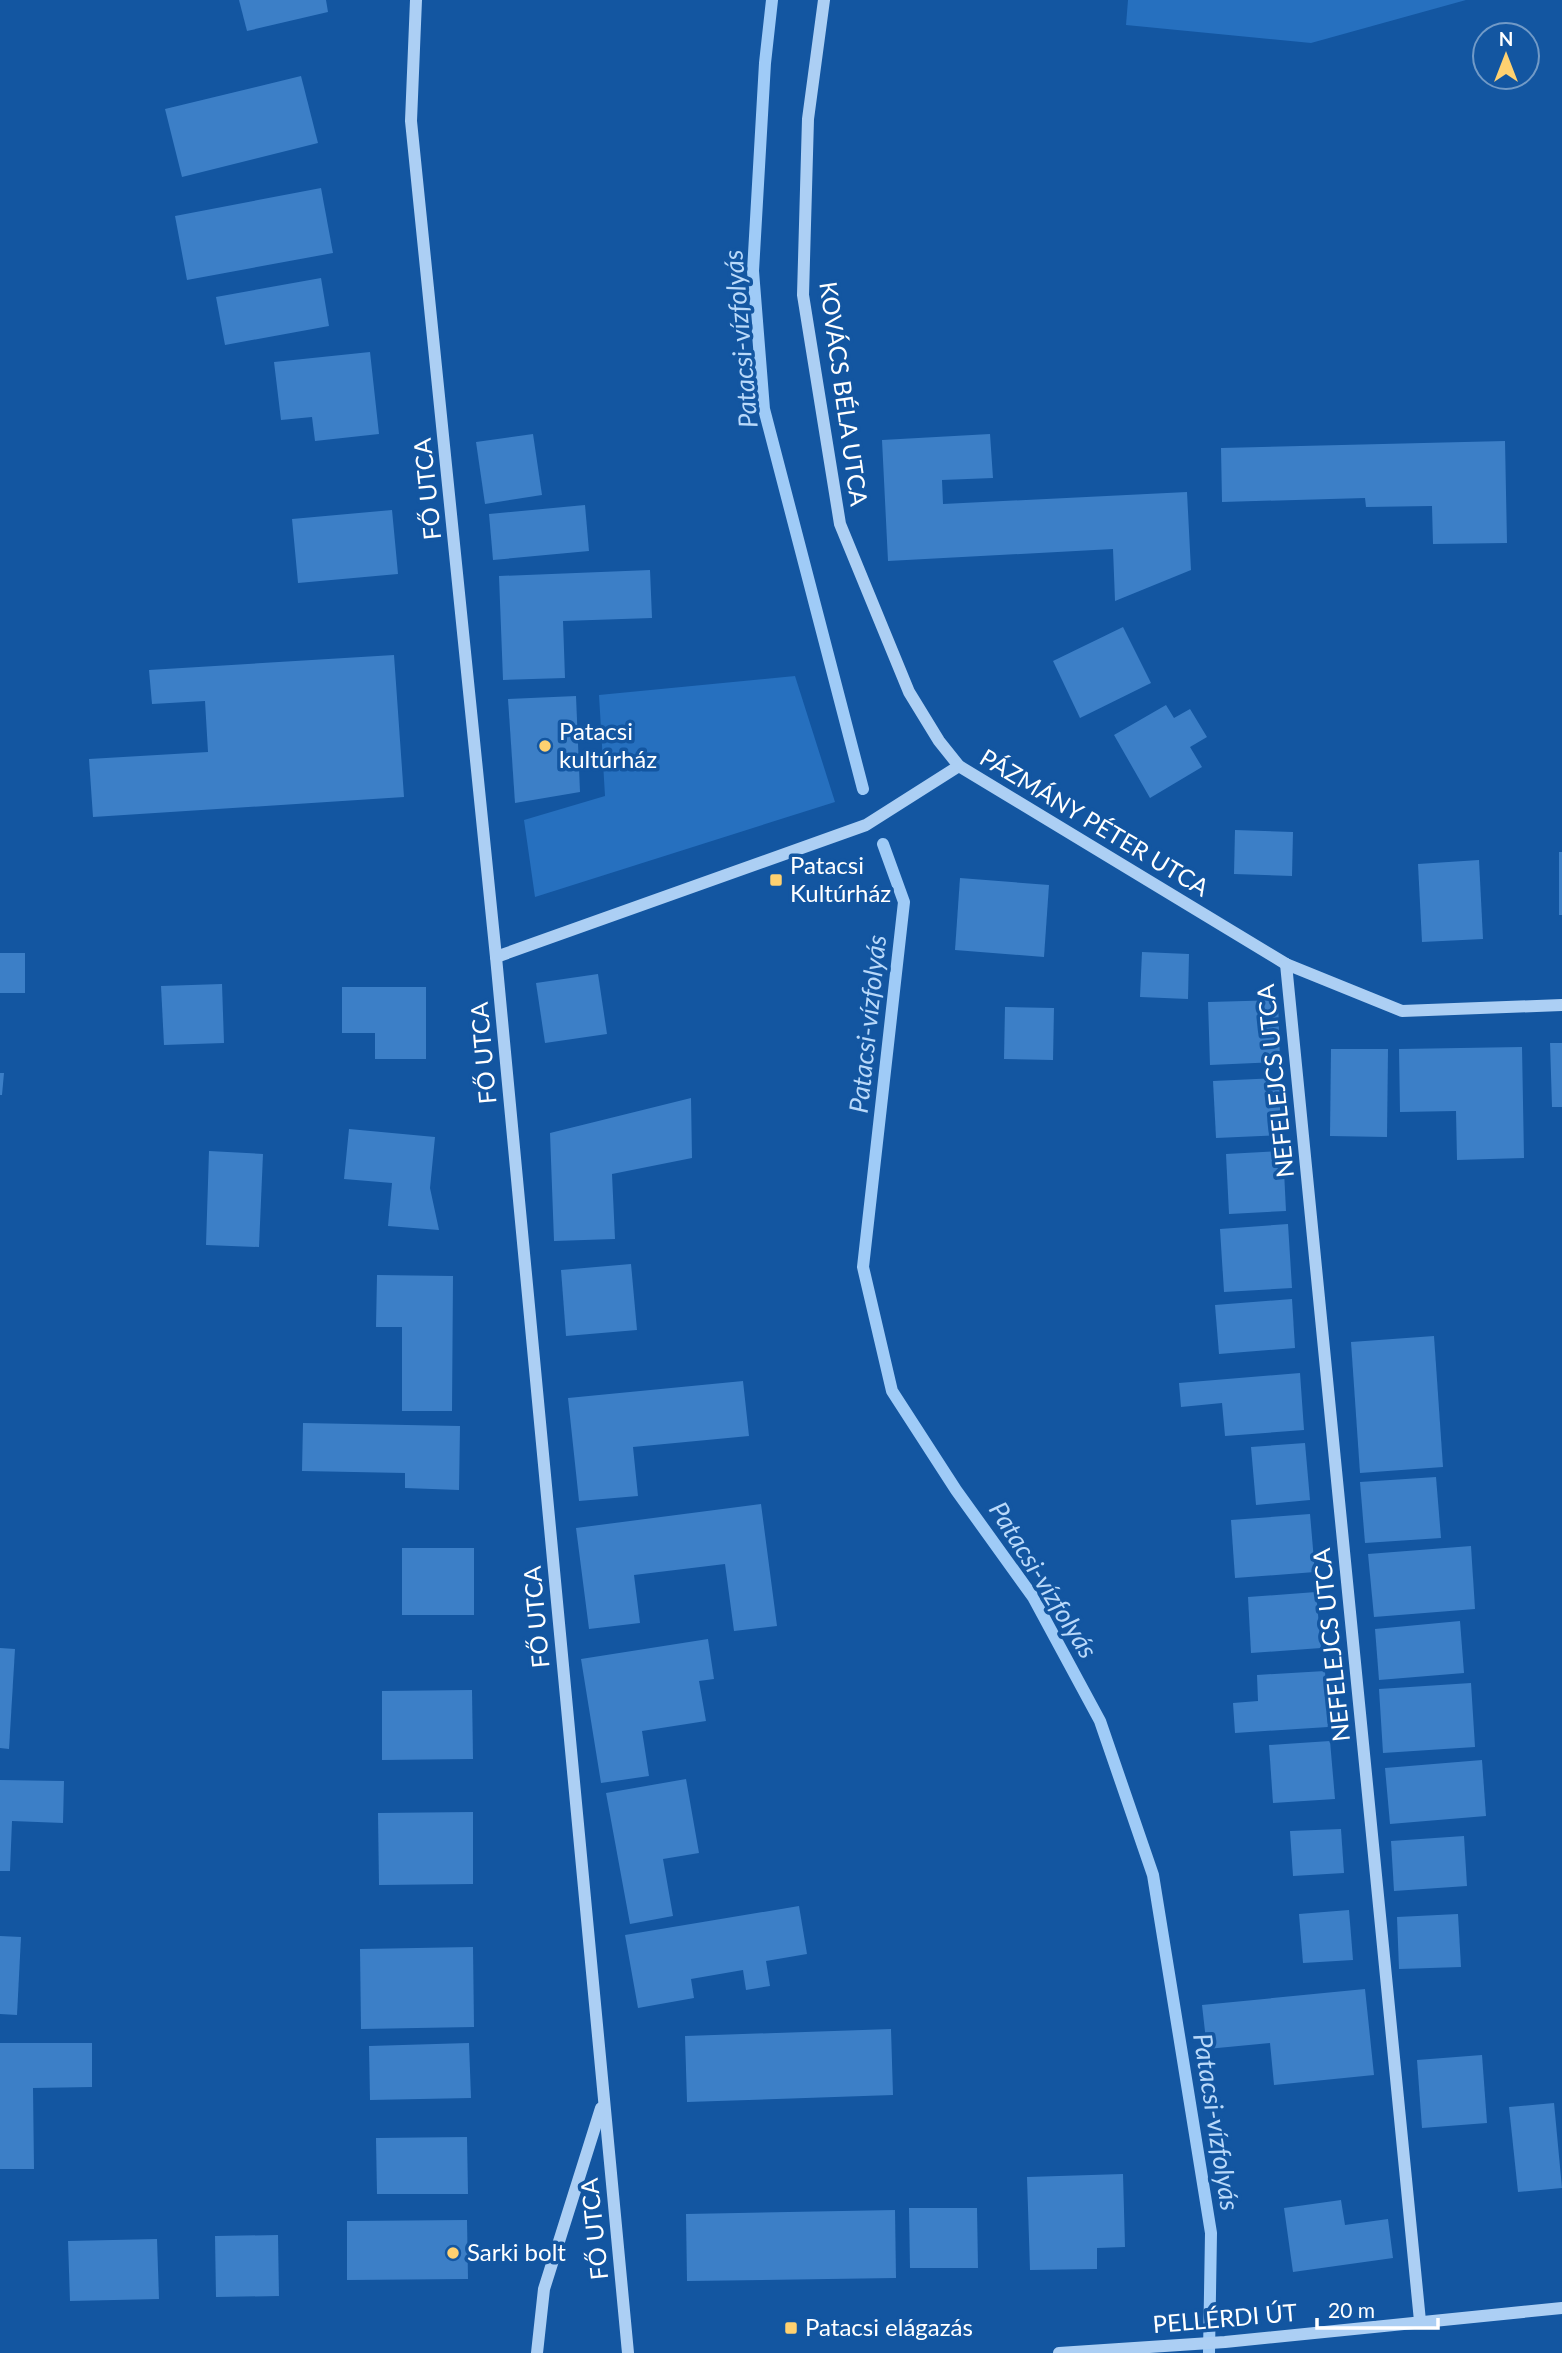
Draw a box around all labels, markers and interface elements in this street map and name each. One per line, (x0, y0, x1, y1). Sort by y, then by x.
north arrow (1471, 21, 1541, 91)
text: N (1499, 27, 1513, 50)
water label: Patacsi-vízfolyás (716, 249, 764, 430)
street label: KOVÁCS BÉLA UTCA (814, 280, 875, 509)
street label: FŐ UTCA (407, 436, 446, 541)
place label: Patacsi kultúrház (559, 716, 657, 773)
marker: Patacsi kultúrház (537, 738, 553, 754)
street label: PÁZMÁNY PÉTER UTCA (975, 742, 1215, 902)
place label: Patacsi Kultúrház (790, 850, 891, 907)
marker: Patacsi Kultúrház (768, 872, 784, 888)
water label: Patacsi-vízfolyás (842, 933, 892, 1115)
street label: NEFELEJCS UTCA (1250, 982, 1299, 1179)
street label: FŐ UTCA (464, 1000, 501, 1105)
water label: Patacsi-vízfolyás (983, 1495, 1105, 1664)
street label: NEFELEJCS UTCA (1306, 1546, 1355, 1743)
street label: FŐ UTCA (517, 1564, 554, 1669)
water label: Patacsi-vízfolyás (1187, 2031, 1247, 2213)
street label: FŐ UTCA (574, 2176, 613, 2281)
place label: Sarki bolt (467, 2237, 566, 2266)
marker: Sarki bolt (445, 2245, 461, 2261)
scale bar (1317, 2286, 1438, 2330)
street label: PELLÉRDI ÚT (1151, 2297, 1298, 2338)
text: 20 m (1328, 2297, 1375, 2322)
place label: Patacsi elágazás (805, 2312, 973, 2341)
marker: Patacsi elágazás (783, 2320, 799, 2336)

